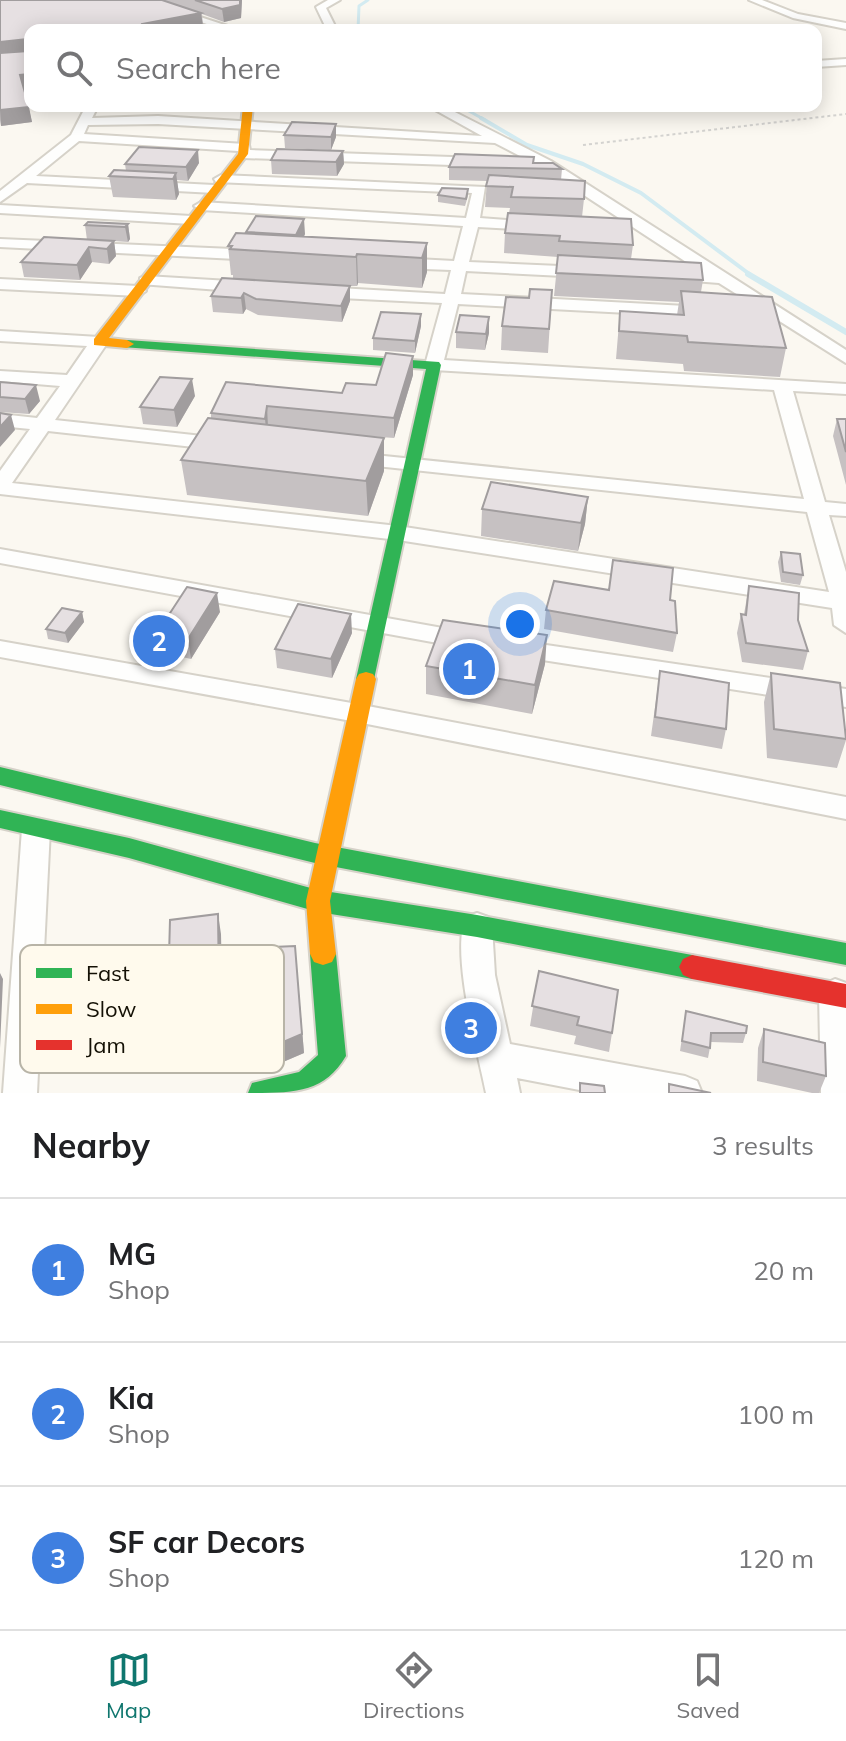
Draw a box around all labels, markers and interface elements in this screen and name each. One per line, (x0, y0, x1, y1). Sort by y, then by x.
search box (24, 24, 822, 112)
icon: search (52, 46, 96, 90)
text: Search here (116, 49, 281, 87)
your location (500, 604, 540, 644)
pin: 2 (133, 611, 185, 671)
pin: 1 (443, 639, 495, 699)
legend (20, 945, 284, 1073)
text: Fast (86, 959, 130, 987)
text: Slow (86, 995, 136, 1023)
pin: 3 (445, 998, 497, 1058)
text: Jam (86, 1031, 126, 1059)
text: Nearby (32, 1124, 150, 1167)
text: 3 results (712, 1129, 814, 1162)
text: MG (108, 1235, 156, 1273)
text: 1 (50, 1254, 66, 1287)
text: 20 m (753, 1254, 814, 1287)
text: Shop (108, 1273, 170, 1306)
text: Kia (108, 1379, 154, 1417)
text: 2 (50, 1398, 66, 1431)
text: 100 m (738, 1398, 814, 1431)
text: Shop (108, 1417, 170, 1450)
text: SF car Decors (108, 1523, 305, 1561)
text: 3 (50, 1542, 66, 1575)
text: 120 m (738, 1542, 814, 1575)
text: Shop (108, 1561, 170, 1594)
tab: Map (106, 1648, 151, 1724)
tab: Directions (363, 1648, 465, 1724)
tab: Saved (677, 1648, 740, 1724)

